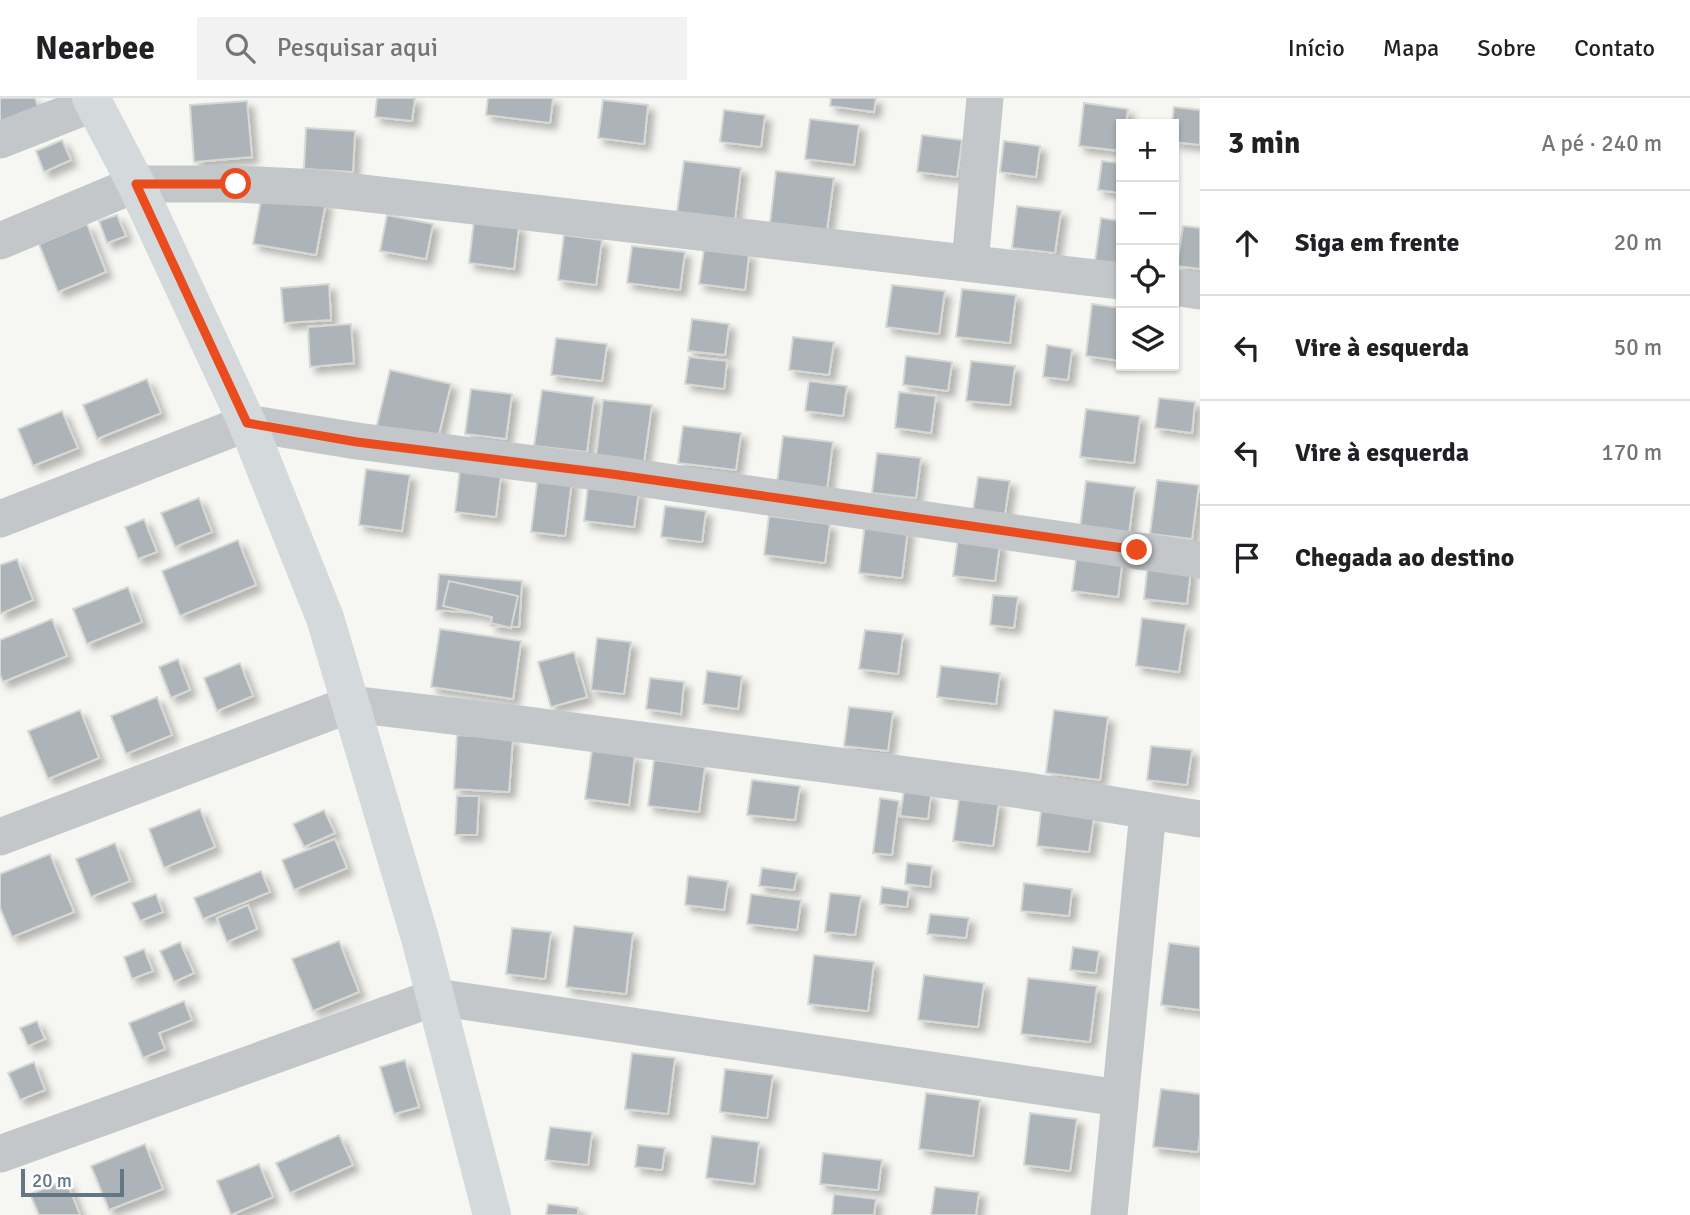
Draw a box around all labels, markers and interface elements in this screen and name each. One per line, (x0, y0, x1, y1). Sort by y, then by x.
search box (197, 17, 687, 80)
text: Nearbee (35, 28, 155, 69)
icon: search (221, 29, 259, 67)
text: Pesquisar aqui (277, 32, 438, 64)
text: Início (1288, 33, 1345, 63)
text: Mapa (1383, 33, 1439, 63)
text: Sobre (1477, 33, 1536, 63)
text: Contato (1574, 33, 1655, 63)
map controls (1116, 119, 1179, 371)
button: + (1116, 119, 1179, 182)
text: 3 min (1228, 125, 1300, 162)
text: A pé · 240 m (1541, 129, 1662, 158)
route start (220, 168, 251, 199)
button: − (1116, 182, 1179, 245)
icon: ahead (1228, 224, 1266, 262)
text: Siga em frente (1295, 227, 1459, 259)
text: 20 m (1614, 228, 1662, 257)
button: locate (1116, 245, 1179, 308)
button: layers (1116, 308, 1179, 371)
icon: left (1228, 329, 1266, 367)
text: Vire à esquerda (1295, 332, 1469, 364)
text: 50 m (1614, 333, 1662, 362)
icon: left (1228, 434, 1266, 472)
text: Vire à esquerda (1295, 437, 1469, 469)
text: 170 m (1601, 438, 1662, 467)
route end (1121, 534, 1152, 565)
icon: arrive (1228, 539, 1266, 577)
text: Chegada ao destino (1295, 542, 1514, 574)
scale bar (21, 1166, 124, 1198)
text: 20 m (32, 1169, 72, 1193)

